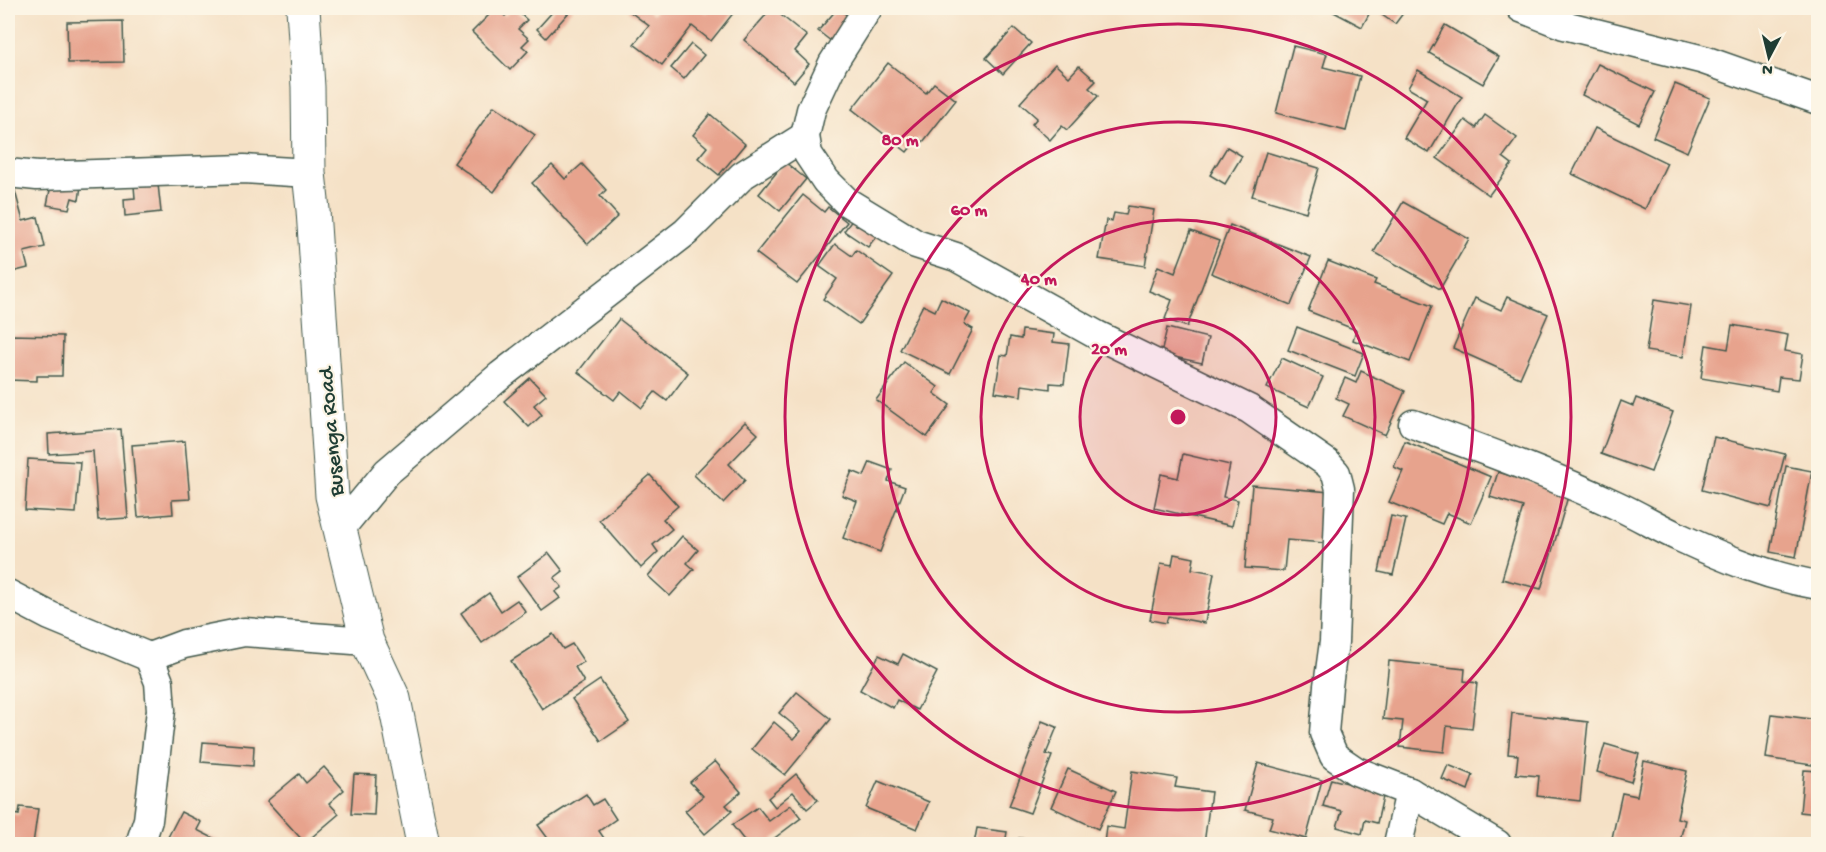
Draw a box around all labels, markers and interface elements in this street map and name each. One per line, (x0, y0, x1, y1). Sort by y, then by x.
north arrow (1739, 27, 1799, 87)
text: N (1761, 58, 1774, 78)
text: 80 m (881, 131, 919, 152)
text: 60 m (951, 201, 987, 222)
text: 40 m (1020, 270, 1057, 291)
text: 20 m (1091, 340, 1127, 361)
street label: Busenga Road (314, 364, 352, 498)
centre of rings (1168, 407, 1188, 427)

